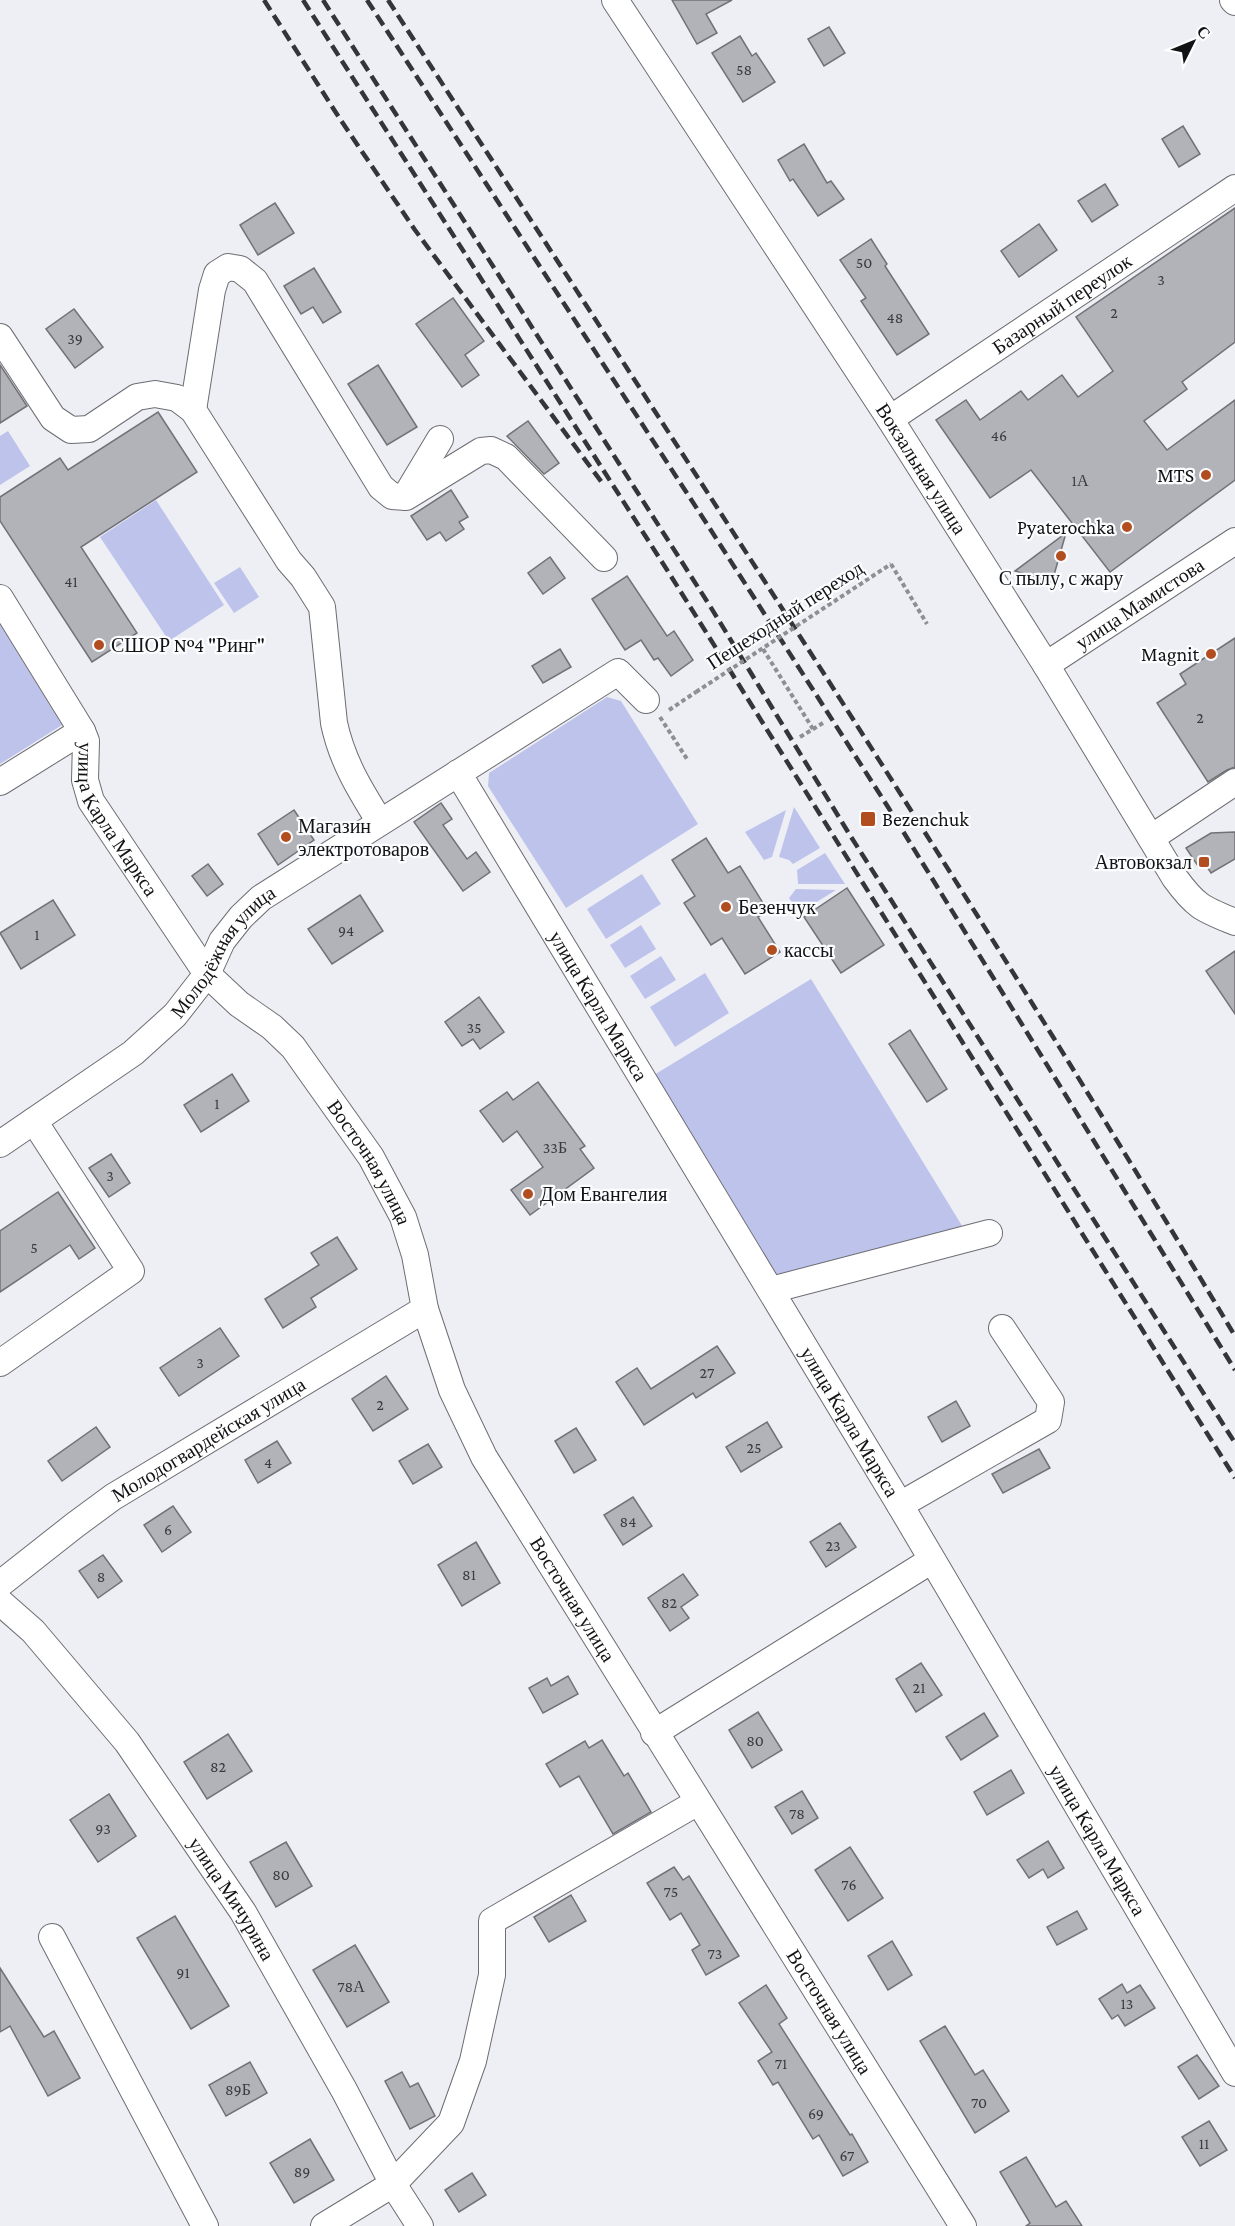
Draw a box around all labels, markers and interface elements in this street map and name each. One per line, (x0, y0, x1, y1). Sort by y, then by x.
north arrow (1163, 12, 1223, 72)
text: С (1193, 22, 1214, 42)
house number: 58 (736, 61, 752, 78)
street label: Базарный переулок (988, 249, 1136, 358)
house number: 50 (856, 254, 872, 271)
house number: 3 (1157, 271, 1165, 288)
house number: 2 (1110, 304, 1118, 321)
house number: 48 (887, 309, 903, 326)
house number: 39 (67, 330, 83, 347)
street label: Вокзальная улица (872, 399, 971, 538)
house number: 46 (991, 427, 1007, 444)
place label: MTS (1157, 464, 1194, 486)
marker: MTS (1199, 468, 1213, 482)
house number: 1А (1072, 472, 1089, 489)
place label: Pyaterochka (1017, 516, 1115, 539)
marker: Pyaterochka (1120, 520, 1134, 534)
marker: С пылу, с жару (1054, 549, 1068, 563)
street label: улица Мамистова (1071, 554, 1208, 654)
street label: Пешеходный переход (703, 556, 868, 675)
place label: С пылу, с жару (999, 567, 1123, 590)
house number: 41 (64, 573, 78, 590)
place label: СШОР №4 "Ринг" (111, 634, 265, 656)
marker: СШОР №4 "Ринг" (92, 638, 106, 652)
place label: Magnit (1141, 643, 1199, 666)
marker: Magnit (1204, 647, 1218, 661)
house number: 2 (1196, 709, 1204, 726)
street label: улица Карла Маркса (73, 742, 162, 900)
place label: Bezenchuk (882, 808, 969, 830)
marker: Bezenchuk (859, 810, 877, 828)
place label: Магазин электротоваров (298, 815, 429, 861)
marker: Магазин электротоваров (279, 830, 293, 844)
place label: Автовокзал (1094, 851, 1192, 873)
marker: Автовокзал (1197, 855, 1211, 869)
street label: Молодёжная улица (166, 881, 279, 1022)
place label: Безенчук (738, 896, 816, 919)
marker: Безенчук (719, 900, 733, 914)
house number: 94 (338, 922, 354, 939)
house number: 1 (34, 926, 40, 943)
street label: улица Карла Маркса (544, 927, 652, 1085)
place label: кассы (784, 939, 833, 961)
marker: кассы (765, 943, 779, 957)
house number: 35 (466, 1019, 482, 1036)
house number: 1 (214, 1095, 220, 1112)
street label: Восточная улица (323, 1096, 416, 1227)
house number: 33Б (543, 1139, 567, 1156)
house number: 3 (106, 1167, 114, 1184)
place label: Дом Евангелия (540, 1183, 667, 1206)
marker: Дом Евангелия (521, 1187, 535, 1201)
house number: 5 (30, 1239, 38, 1256)
street label: улица Карла Маркса (795, 1343, 904, 1501)
house number: 3 (196, 1354, 204, 1371)
house number: 27 (700, 1364, 715, 1381)
street label: Молодогвардейская улица (108, 1373, 309, 1506)
house number: 2 (376, 1396, 384, 1413)
house number: 25 (746, 1439, 762, 1456)
house number: 4 (264, 1454, 272, 1471)
house number: 84 (620, 1513, 636, 1530)
house number: 6 (164, 1521, 172, 1538)
street label: Восточная улица (525, 1533, 620, 1666)
house number: 23 (825, 1537, 841, 1554)
house number: 81 (462, 1566, 476, 1583)
house number: 8 (97, 1568, 105, 1585)
house number: 82 (661, 1594, 677, 1611)
house number: 21 (913, 1679, 925, 1696)
house number: 80 (746, 1732, 764, 1749)
house number: 82 (210, 1758, 226, 1775)
street label: улица Карла Маркса (1044, 1761, 1151, 1919)
house number: 78 (789, 1805, 805, 1822)
house number: 93 (95, 1820, 111, 1837)
street label: улица Мичурина (183, 1833, 279, 1964)
house number: 80 (272, 1866, 290, 1883)
house number: 76 (841, 1876, 857, 1893)
house number: 75 (664, 1883, 678, 1900)
house number: 73 (708, 1945, 722, 1962)
street label: Восточная улица (782, 1945, 877, 2078)
house number: 91 (176, 1964, 190, 1981)
house number: 78А (337, 1978, 365, 1995)
house number: 13 (1121, 1995, 1133, 2012)
house number: 71 (775, 2055, 787, 2072)
house number: 89Б (225, 2081, 251, 2098)
house number: 70 (971, 2094, 987, 2111)
house number: 69 (808, 2105, 824, 2122)
house number: 11 (1199, 2135, 1209, 2152)
house number: 67 (840, 2147, 855, 2164)
house number: 89 (294, 2163, 310, 2180)

